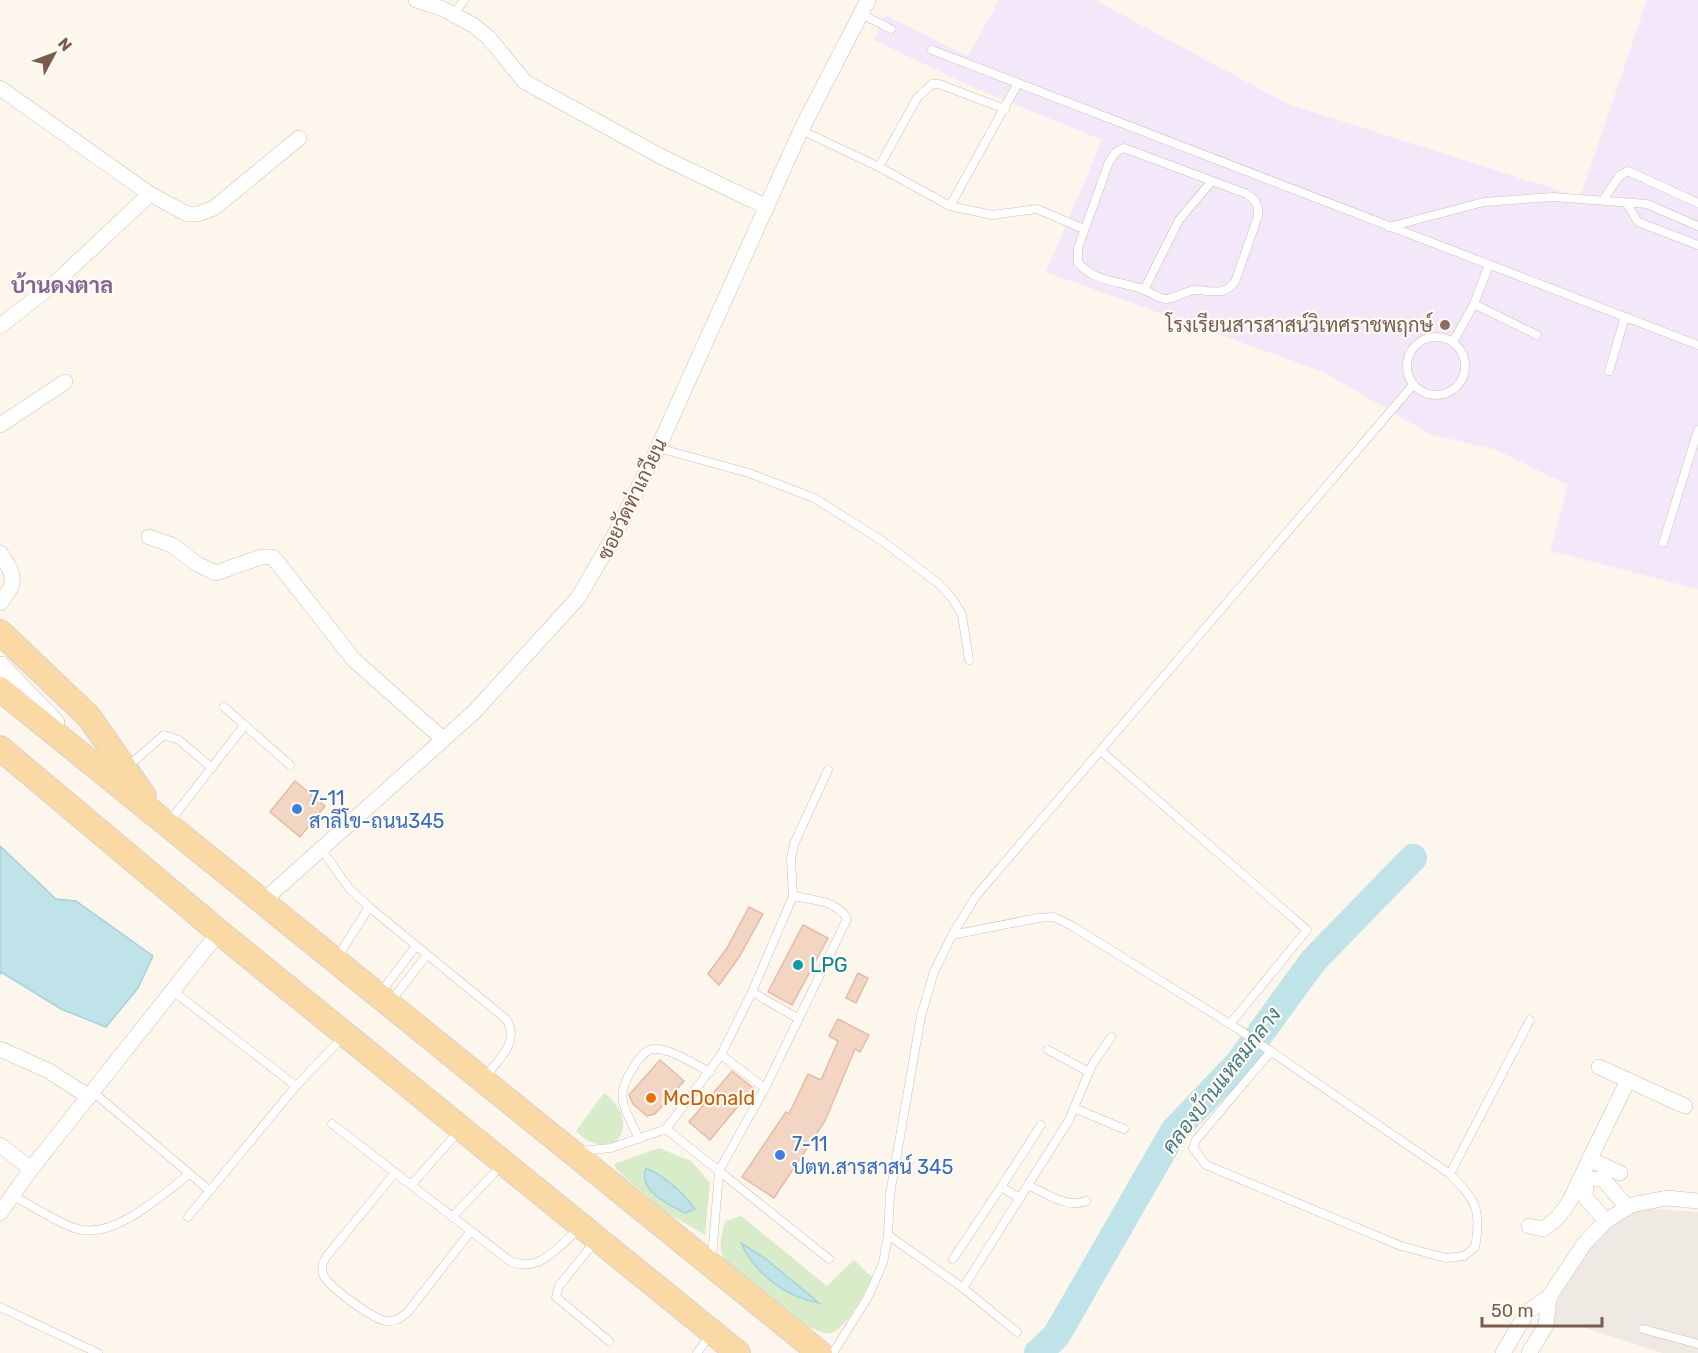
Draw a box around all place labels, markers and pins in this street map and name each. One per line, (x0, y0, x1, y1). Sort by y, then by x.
place label: โรงเรียนสารสาสน์วิเทศราชพฤกษ์ (1165, 311, 1433, 337)
marker: โรงเรียนสารสาสน์วิเทศราชพฤกษ์ (1438, 318, 1452, 332)
place label: 7-11 สาลีโข-ถนน345 (309, 786, 444, 833)
marker: 7-11 สาลีโข-ถนน345 (290, 802, 304, 816)
place label: LPG (810, 953, 848, 977)
marker: LPG (791, 958, 805, 972)
place label: McDonald (663, 1086, 755, 1110)
marker: McDonald (644, 1091, 658, 1105)
place label: 7-11 ปตท.สารสาสน์ 345 (792, 1132, 953, 1179)
marker: 7-11 ปตท.สารสาสน์ 345 (773, 1148, 787, 1162)

